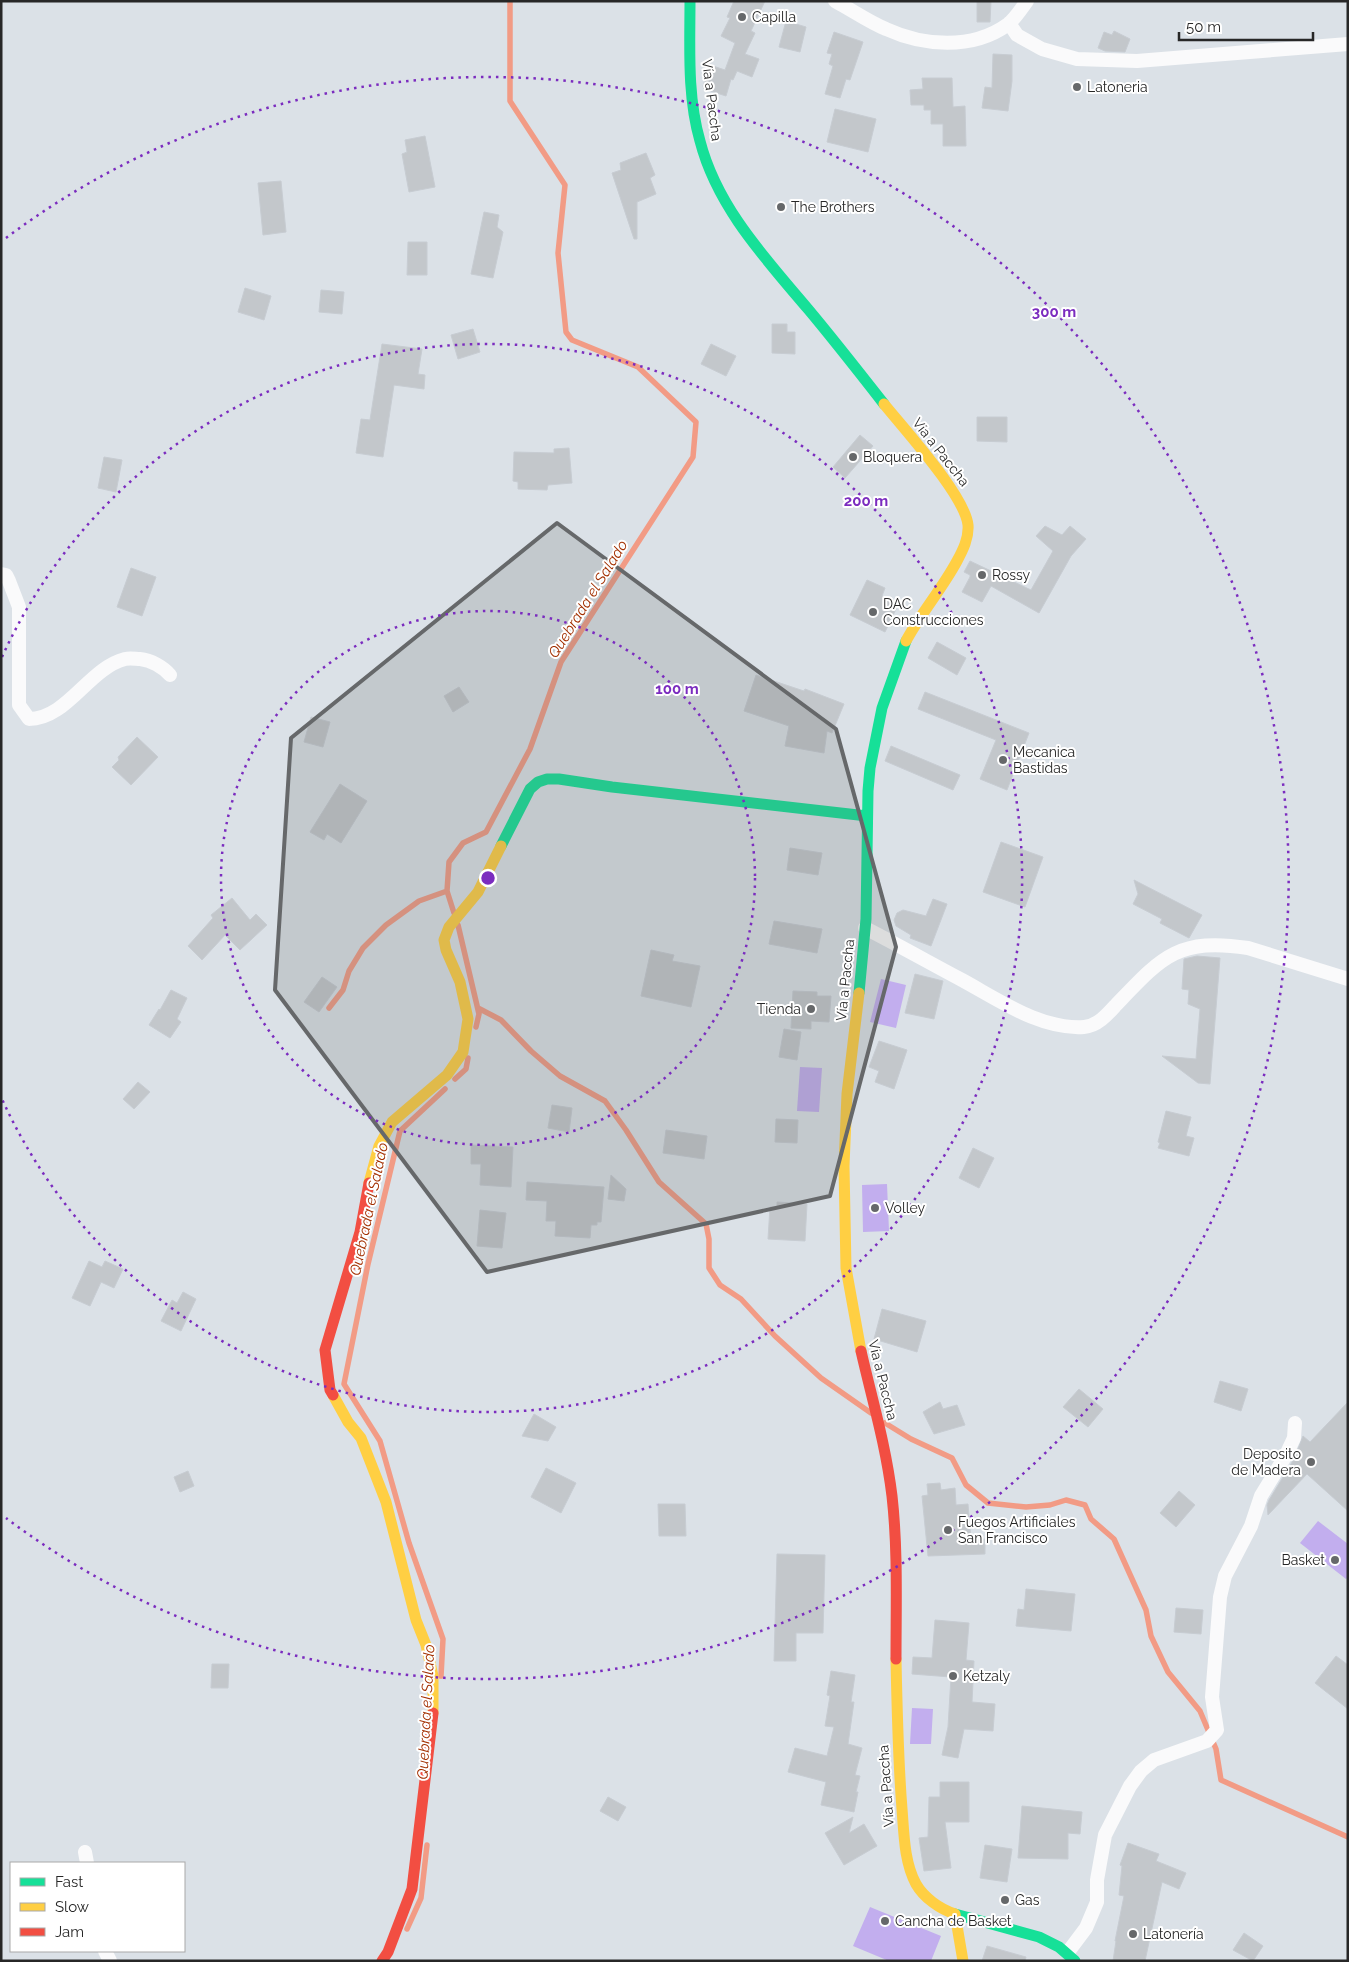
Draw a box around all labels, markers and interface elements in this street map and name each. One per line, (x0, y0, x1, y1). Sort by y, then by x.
place label: Capilla (752, 9, 796, 25)
scale bar (1179, 10, 1313, 42)
marker: Capilla (736, 11, 748, 23)
text: 50 m (1186, 18, 1221, 36)
street label: Vía a Paccha (699, 58, 725, 142)
place label: Latoneria (1087, 79, 1148, 95)
marker: Latoneria (1071, 81, 1083, 93)
place label: The Brothers (791, 199, 875, 215)
marker: The Brothers (775, 201, 787, 213)
text: 300 m (1032, 303, 1076, 321)
street label: Vía a Paccha (909, 415, 973, 489)
place label: Bloquera (863, 449, 922, 465)
marker: Bloquera (847, 451, 859, 463)
text: 200 m (844, 492, 888, 510)
water label: Quebrada el Salado (544, 537, 632, 661)
place label: Rossy (992, 567, 1031, 583)
marker: Rossy (976, 569, 988, 581)
place label: DAC Construcciones (883, 596, 984, 628)
marker: DAC Construcciones (867, 606, 879, 618)
text: 100 m (655, 680, 699, 698)
place label: Mecanica Bastidas (1013, 744, 1075, 776)
marker: Mecanica Bastidas (997, 754, 1009, 766)
centre of rings (479, 869, 497, 887)
street label: Vía a Paccha (833, 938, 857, 1022)
place label: Tienda (757, 1001, 801, 1017)
marker: Tienda (805, 1003, 817, 1015)
water label: Quebrada el Salado (346, 1141, 392, 1277)
place label: Volley (885, 1200, 926, 1216)
marker: Volley (869, 1202, 881, 1214)
street label: Vía a Paccha (865, 1338, 901, 1422)
place label: Deposito de Madera (1231, 1446, 1301, 1478)
marker: Deposito de Madera (1305, 1456, 1317, 1468)
place label: Fuegos Artificiales San Francisco (958, 1514, 1076, 1546)
marker: Fuegos Artificiales San Francisco (942, 1524, 954, 1536)
place label: Basket (1281, 1552, 1325, 1568)
marker: Basket (1329, 1554, 1341, 1566)
water label: Quebrada el Salado (413, 1644, 439, 1780)
place label: Ketzaly (963, 1668, 1011, 1684)
marker: Ketzaly (947, 1670, 959, 1682)
street label: Vía a Paccha (875, 1744, 897, 1828)
legend (10, 1862, 185, 1952)
text: Fast (55, 1873, 83, 1891)
place label: Gas (1015, 1892, 1040, 1908)
marker: Gas (999, 1894, 1011, 1906)
text: Slow (55, 1898, 89, 1916)
place label: Cancha de Basket (895, 1913, 1012, 1929)
marker: Cancha de Basket (879, 1915, 891, 1927)
text: Jam (55, 1923, 84, 1941)
place label: Latonería (1143, 1926, 1204, 1942)
marker: Latonería (1127, 1928, 1139, 1940)

